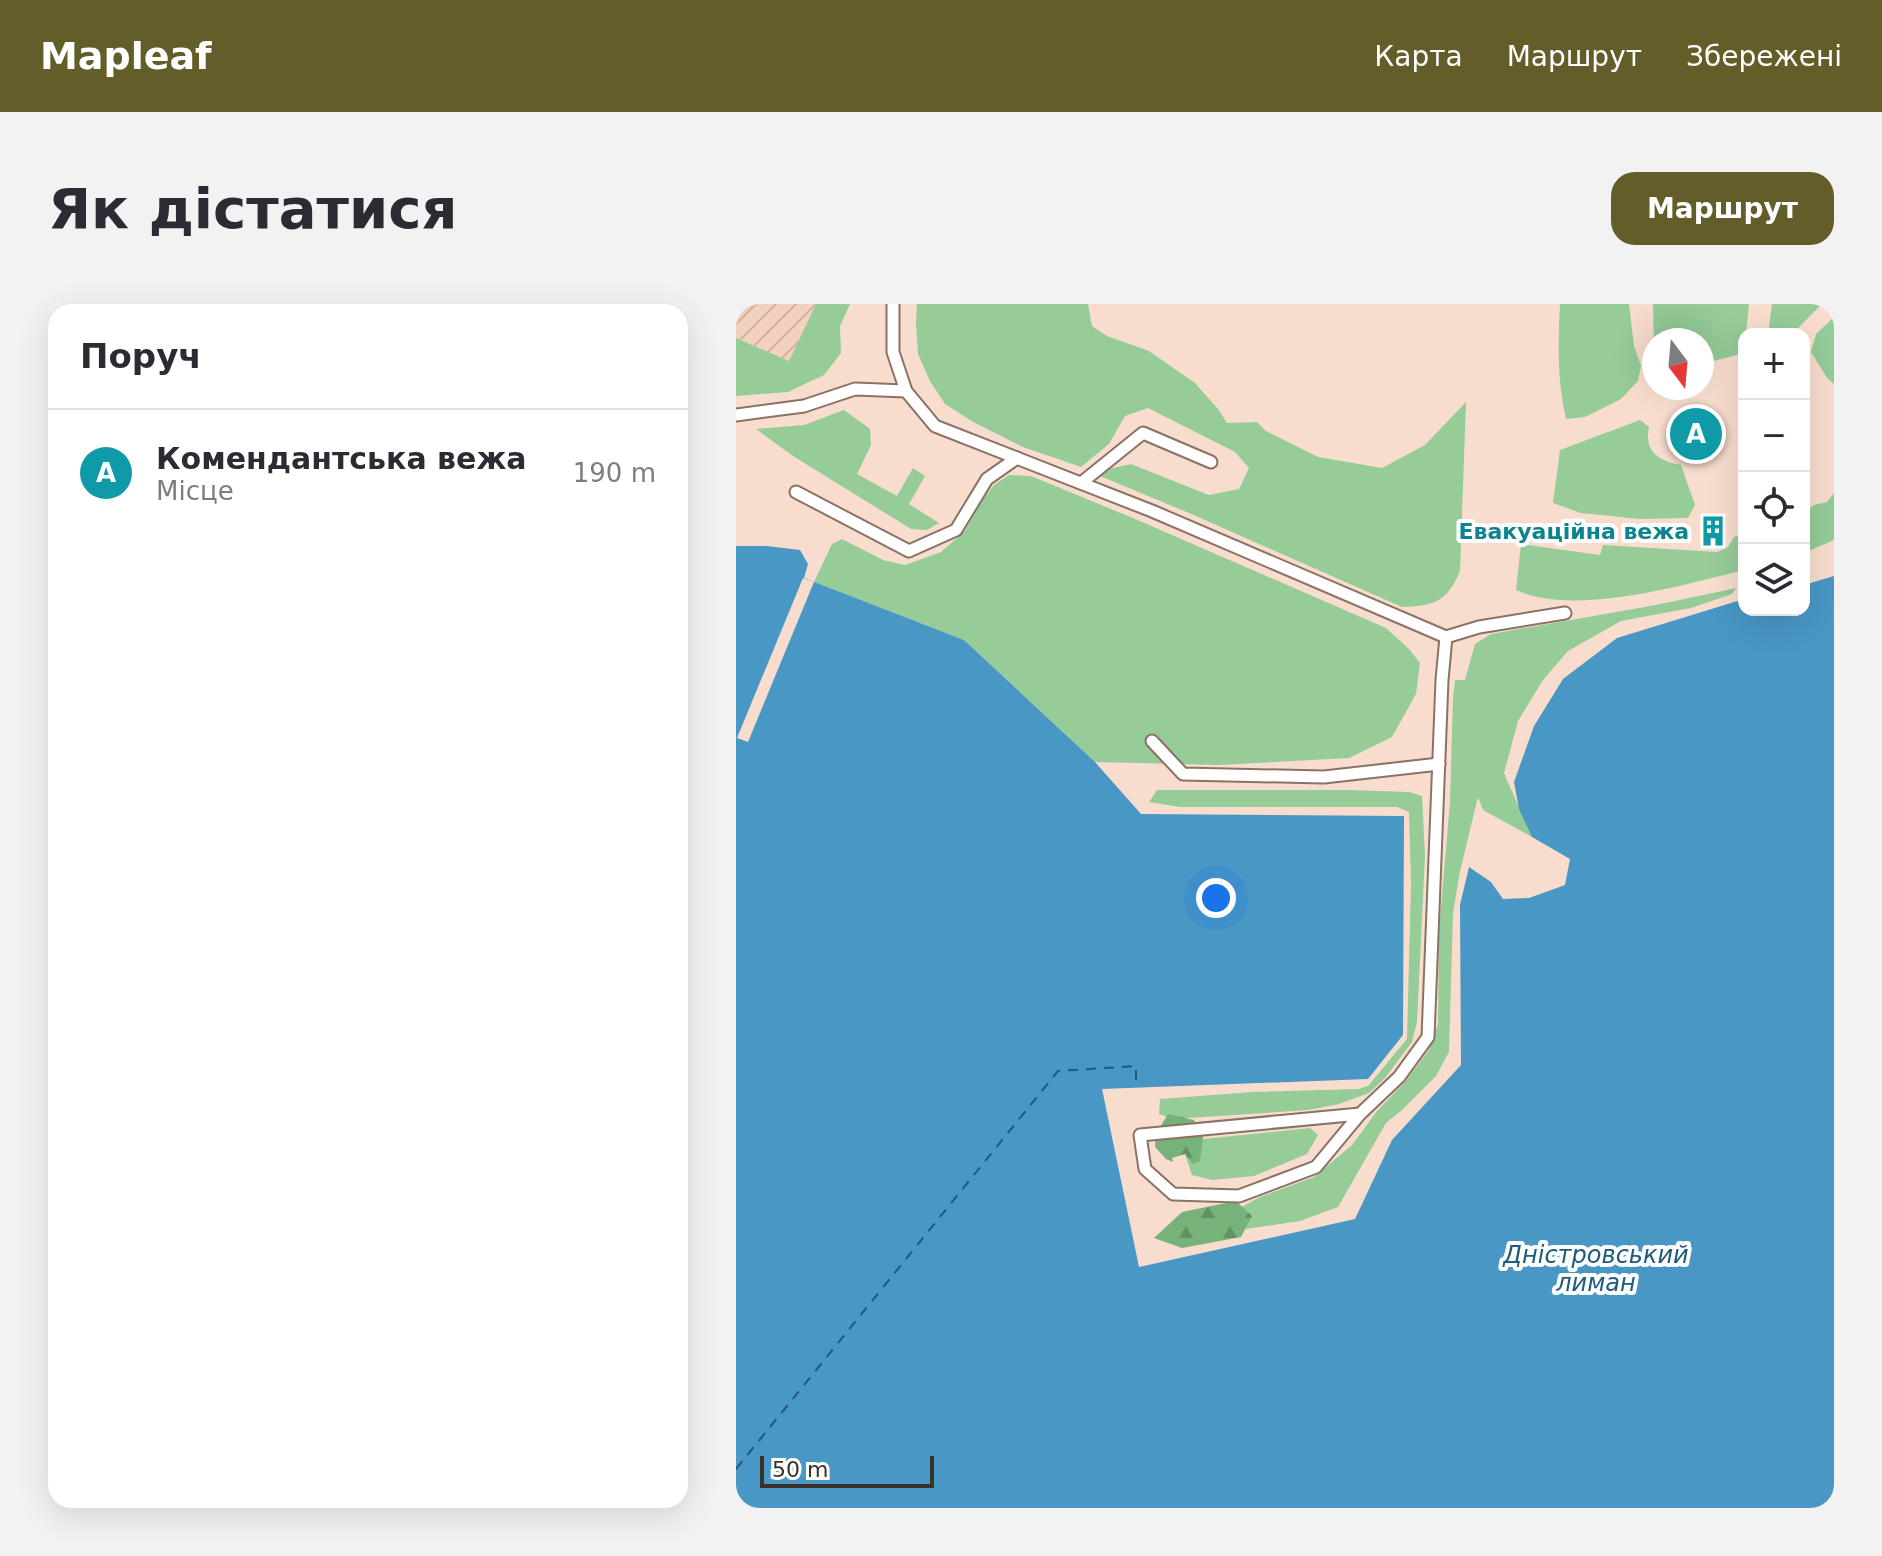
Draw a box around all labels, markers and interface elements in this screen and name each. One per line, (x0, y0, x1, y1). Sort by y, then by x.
text: Mapleaf (40, 34, 212, 78)
text: Карта (1374, 40, 1463, 73)
text: Маршрут (1507, 40, 1642, 73)
text: Збережені (1686, 40, 1842, 73)
button: Маршрут (1611, 172, 1834, 245)
text: Як дістатися (48, 176, 457, 241)
north arrow (1642, 328, 1714, 400)
map controls (1738, 328, 1810, 616)
button: + (1738, 328, 1810, 400)
text: Поруч (80, 336, 202, 376)
button: − (1738, 400, 1810, 472)
pin: A (1670, 404, 1722, 464)
text: Комендантська вежа (156, 441, 527, 476)
text: A (96, 458, 116, 488)
text: 190 m (573, 458, 656, 488)
button: locate (1738, 472, 1810, 544)
text: Місце (156, 476, 234, 506)
building icon: Евакуаційна вежа (1696, 514, 1730, 548)
place label: Евакуаційна вежа (1459, 519, 1689, 544)
button: layers (1738, 544, 1810, 616)
your location (1196, 878, 1236, 918)
water label: Дністровський лиман (1502, 1241, 1689, 1297)
scale bar (760, 1452, 934, 1488)
text: 50 m (772, 1457, 828, 1482)

